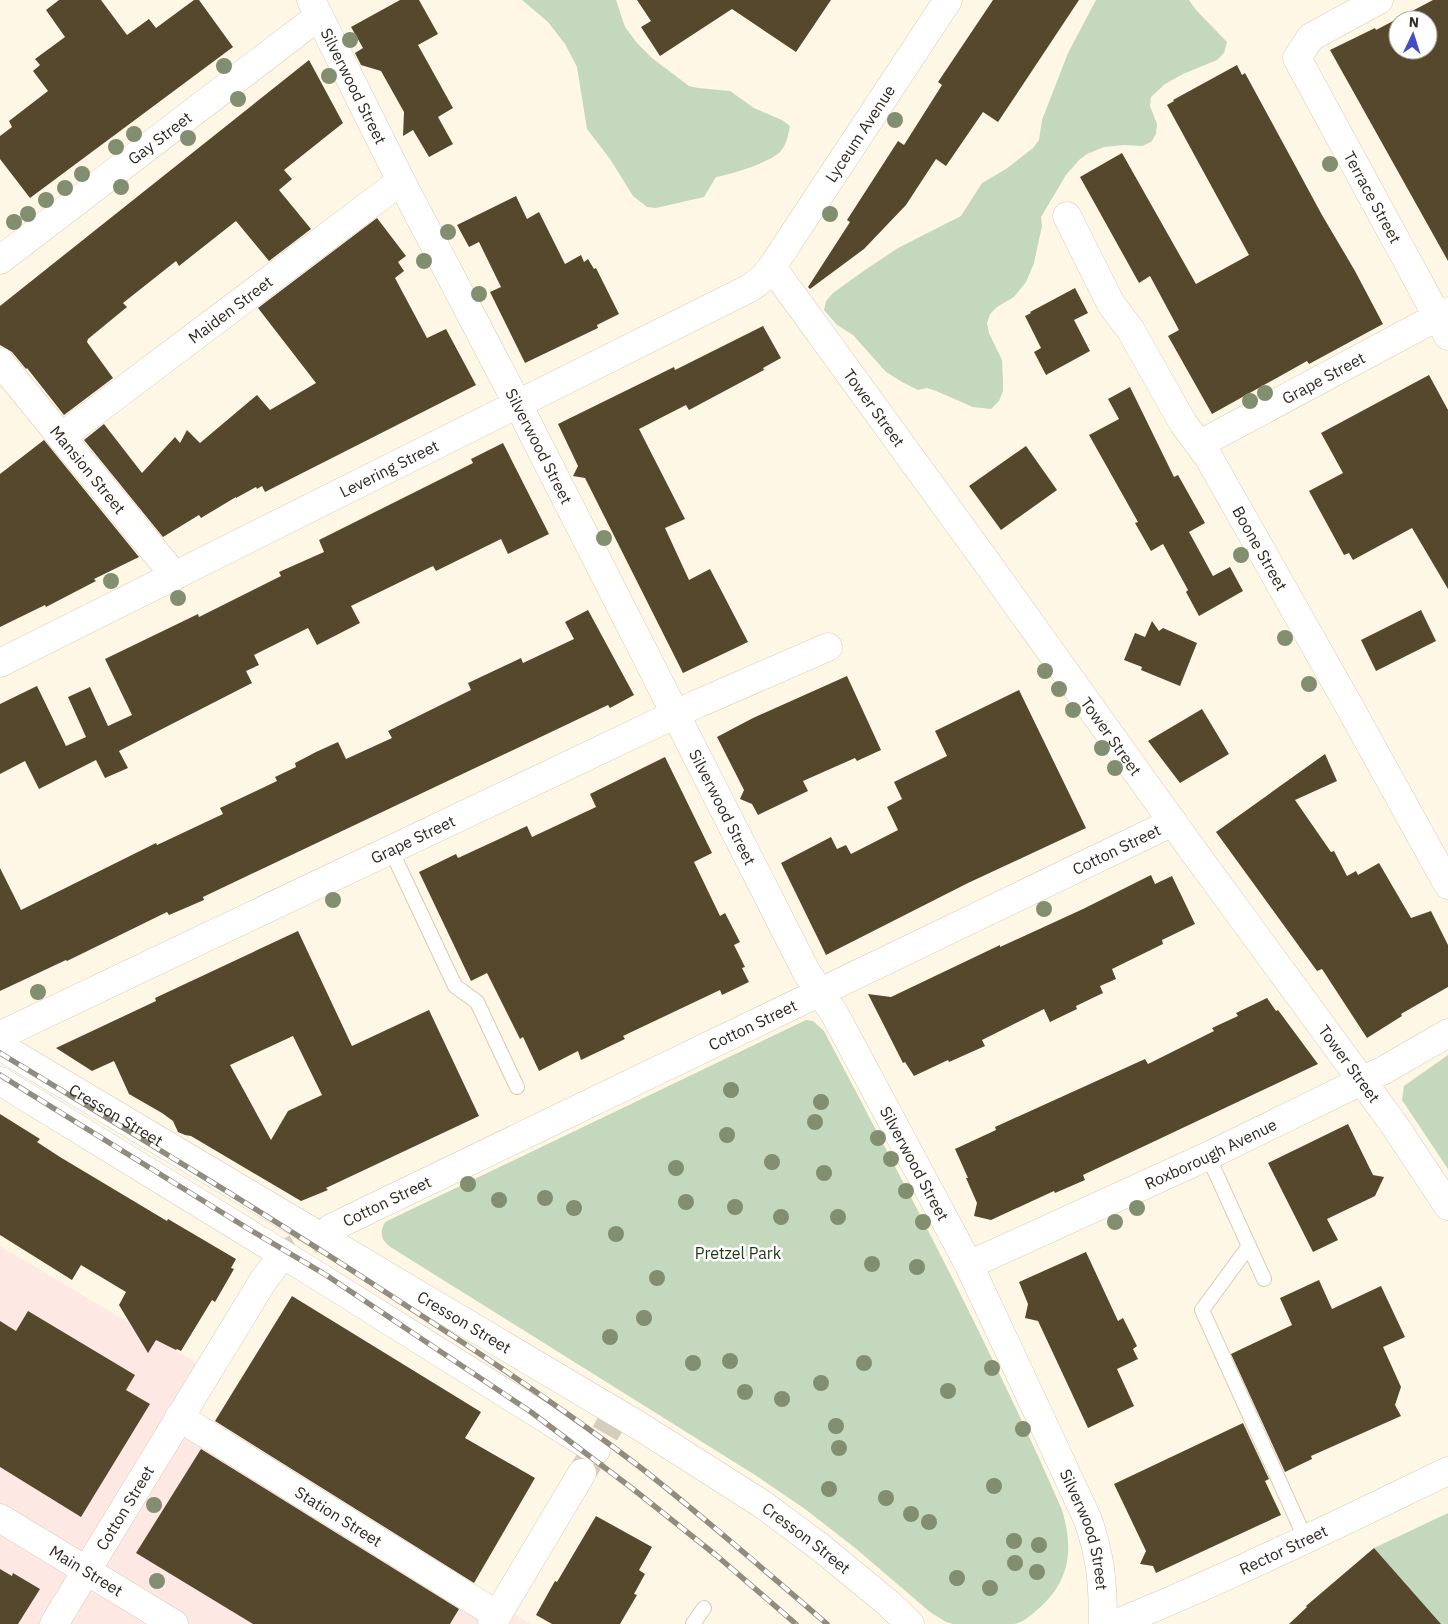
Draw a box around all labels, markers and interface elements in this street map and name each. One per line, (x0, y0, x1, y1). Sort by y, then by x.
north arrow (1388, 10, 1438, 60)
text: N (1408, 13, 1420, 31)
street label: Silverwood Street (316, 25, 391, 147)
street label: Lyceum Avenue (821, 81, 899, 186)
street label: Gay Street (124, 107, 196, 169)
street label: Terrace Street (1340, 148, 1406, 247)
street label: Maiden Street (184, 271, 277, 348)
street label: Grape Street (1278, 347, 1368, 408)
street label: Tower Street (839, 365, 909, 451)
street label: Silverwood Street (501, 385, 577, 507)
street label: Mansion Street (46, 421, 130, 518)
street label: Levering Street (336, 435, 442, 502)
street label: Boone Street (1228, 502, 1292, 594)
street label: Tower Street (1076, 693, 1146, 779)
street label: Silverwood Street (685, 746, 760, 868)
street label: Grape Street (367, 811, 458, 868)
street label: Cotton Street (1069, 819, 1164, 879)
street label: Cotton Street (705, 995, 800, 1055)
street label: Tower Street (1314, 1021, 1385, 1107)
street label: Cresson Street (65, 1079, 167, 1151)
street label: Silverwood Street (876, 1103, 953, 1224)
street label: Roxborough Avenue (1141, 1114, 1280, 1194)
street label: Cotton Street (339, 1171, 434, 1231)
park label: Pretzel Park (695, 1243, 782, 1263)
street label: Cresson Street (414, 1286, 515, 1358)
street label: Cotton Street (91, 1462, 158, 1554)
street label: Silverwood Street (1056, 1466, 1112, 1591)
street label: Station Street (291, 1482, 386, 1551)
street label: Cresson Street (758, 1498, 855, 1578)
street label: Rector Street (1236, 1520, 1331, 1579)
street label: Main Street (46, 1541, 127, 1601)

